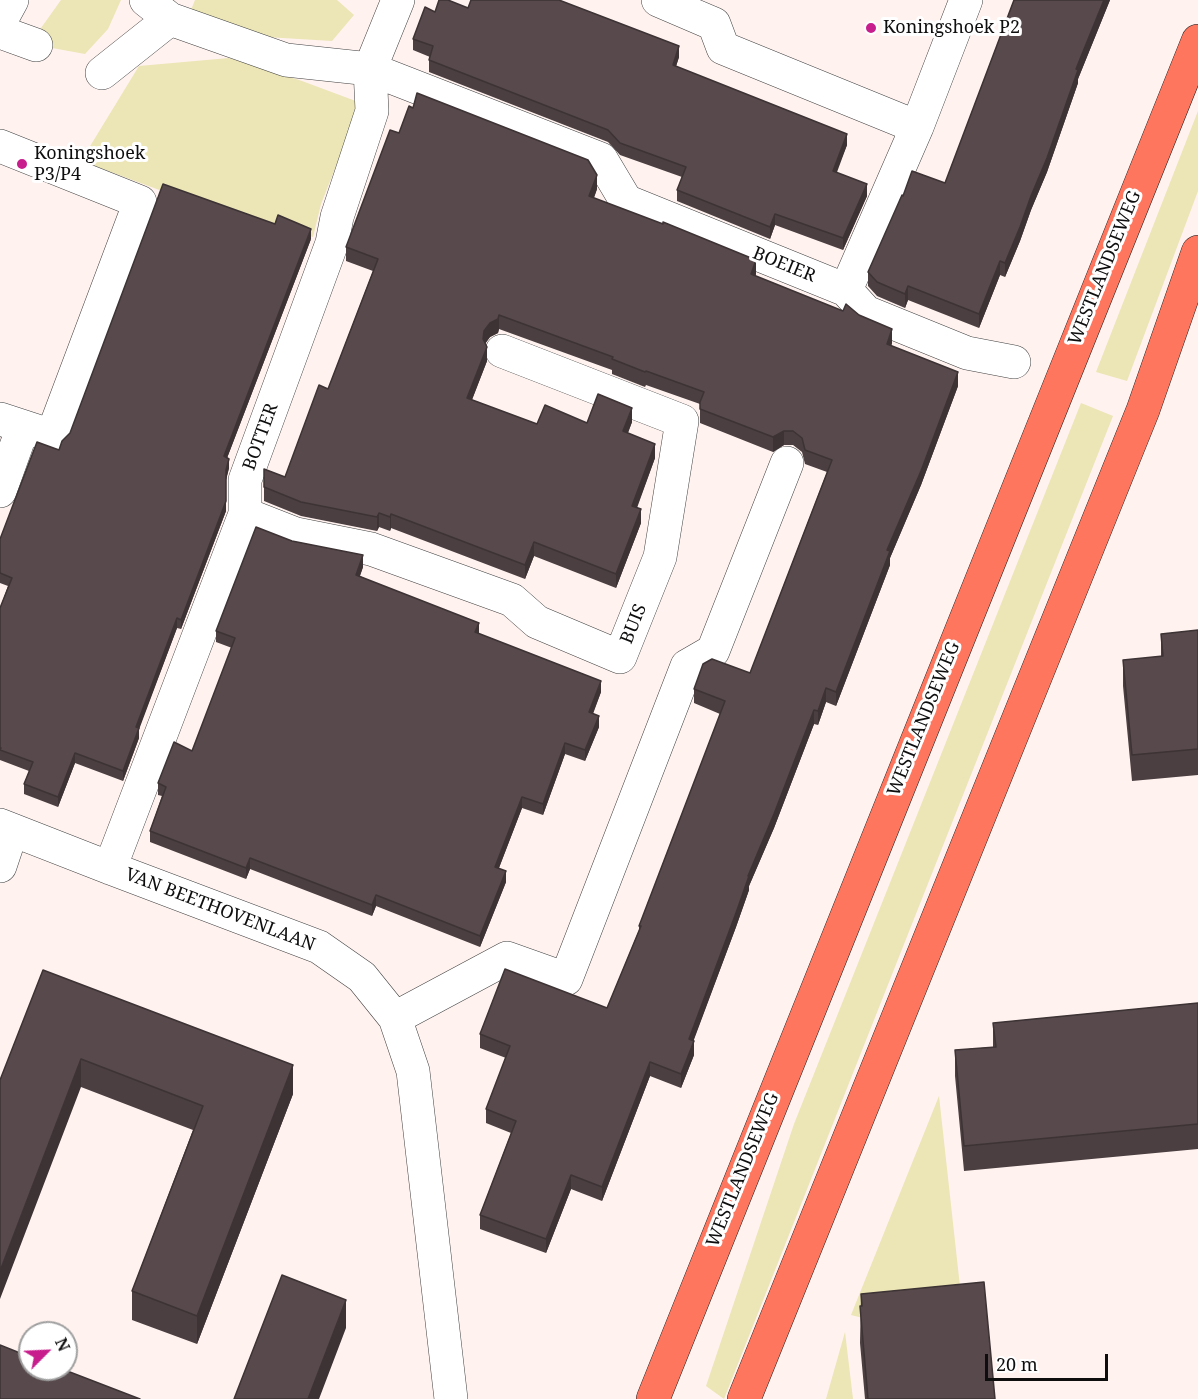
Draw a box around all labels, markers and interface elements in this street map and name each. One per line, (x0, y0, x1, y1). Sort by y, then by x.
place label: Koningshoek P2 (883, 17, 1020, 39)
marker: Koningshoek P2 (864, 21, 878, 35)
place label: Koningshoek P3/P4 (34, 143, 145, 186)
marker: Koningshoek P3/P4 (15, 157, 29, 171)
street label: WESTLANDSEWEG (1064, 188, 1146, 348)
street label: BOEIER (749, 243, 819, 287)
street label: BOTTER (239, 400, 283, 474)
street label: BUIS (616, 601, 652, 647)
street label: WESTLANDSEWEG (883, 639, 965, 799)
street label: VAN BEETHOVENLAAN (122, 864, 318, 956)
street label: WESTLANDSEWEG (702, 1090, 784, 1250)
north arrow (18, 1321, 78, 1381)
text: N (50, 1334, 75, 1355)
scale bar (988, 1342, 1111, 1380)
text: 20 m (996, 1352, 1038, 1376)

